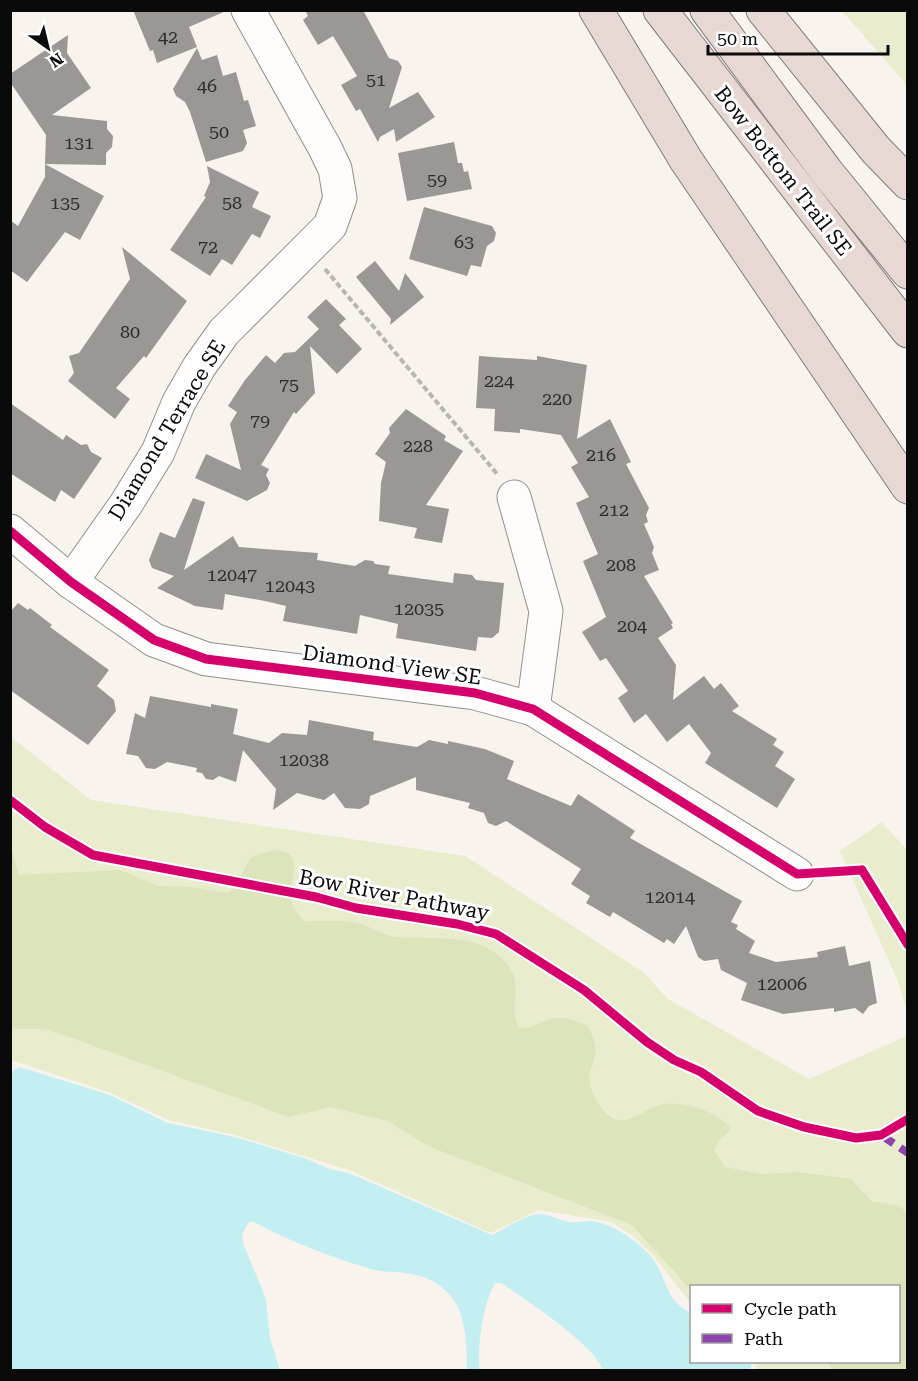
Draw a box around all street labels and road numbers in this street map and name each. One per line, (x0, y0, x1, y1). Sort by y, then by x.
street label: Bow Bottom Trail SE (709, 82, 857, 260)
street label: Diamond Terrace SE (104, 335, 230, 525)
street label: Diamond View SE (301, 641, 483, 689)
street label: Bow River Pathway (297, 865, 492, 925)

